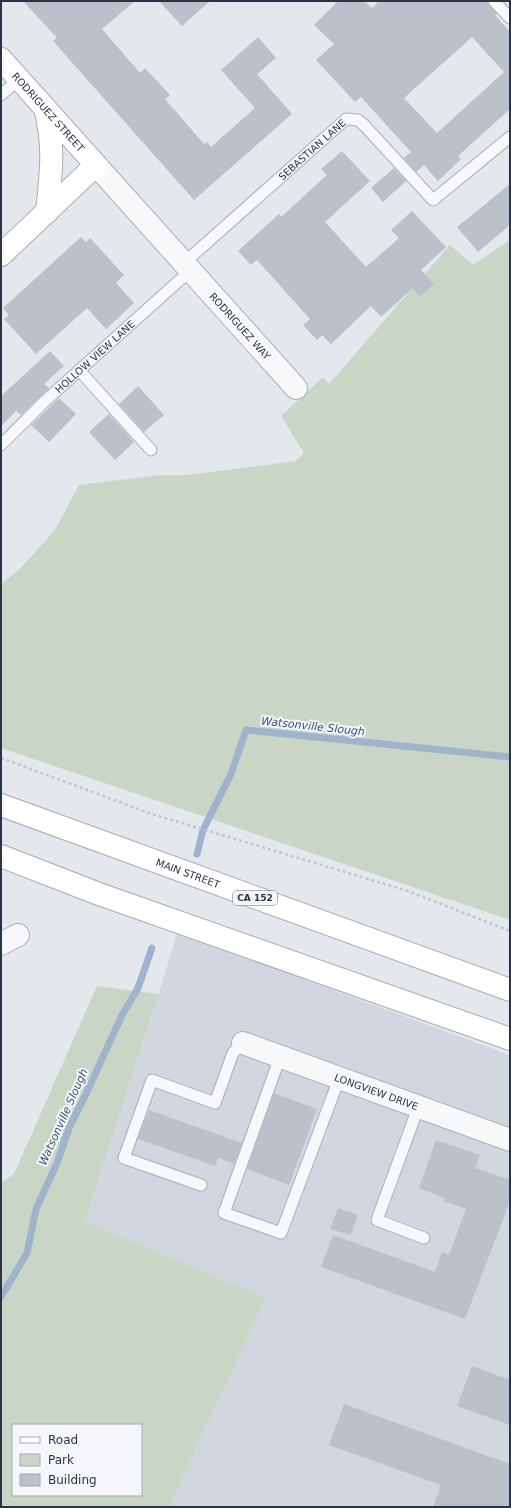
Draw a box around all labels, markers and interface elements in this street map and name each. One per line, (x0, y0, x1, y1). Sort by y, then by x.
street label: RODRIGUEZ STREET (10, 71, 87, 155)
street label: SEBASTIAN LANE (276, 117, 348, 182)
street label: RODRIGUEZ WAY (207, 291, 273, 362)
street label: HOLLOW VIEW LANE (53, 318, 137, 395)
water label: Watsonville Slough (260, 715, 366, 738)
street label: MAIN STREET (154, 857, 222, 890)
road number: CA 152 (233, 891, 277, 905)
water label: Watsonville Slough (36, 1067, 91, 1168)
street label: LONGVIEW DRIVE (333, 1072, 420, 1112)
legend (12, 1424, 142, 1496)
text: Road (48, 1433, 78, 1447)
text: Park (48, 1453, 74, 1467)
text: Building (48, 1473, 97, 1487)

